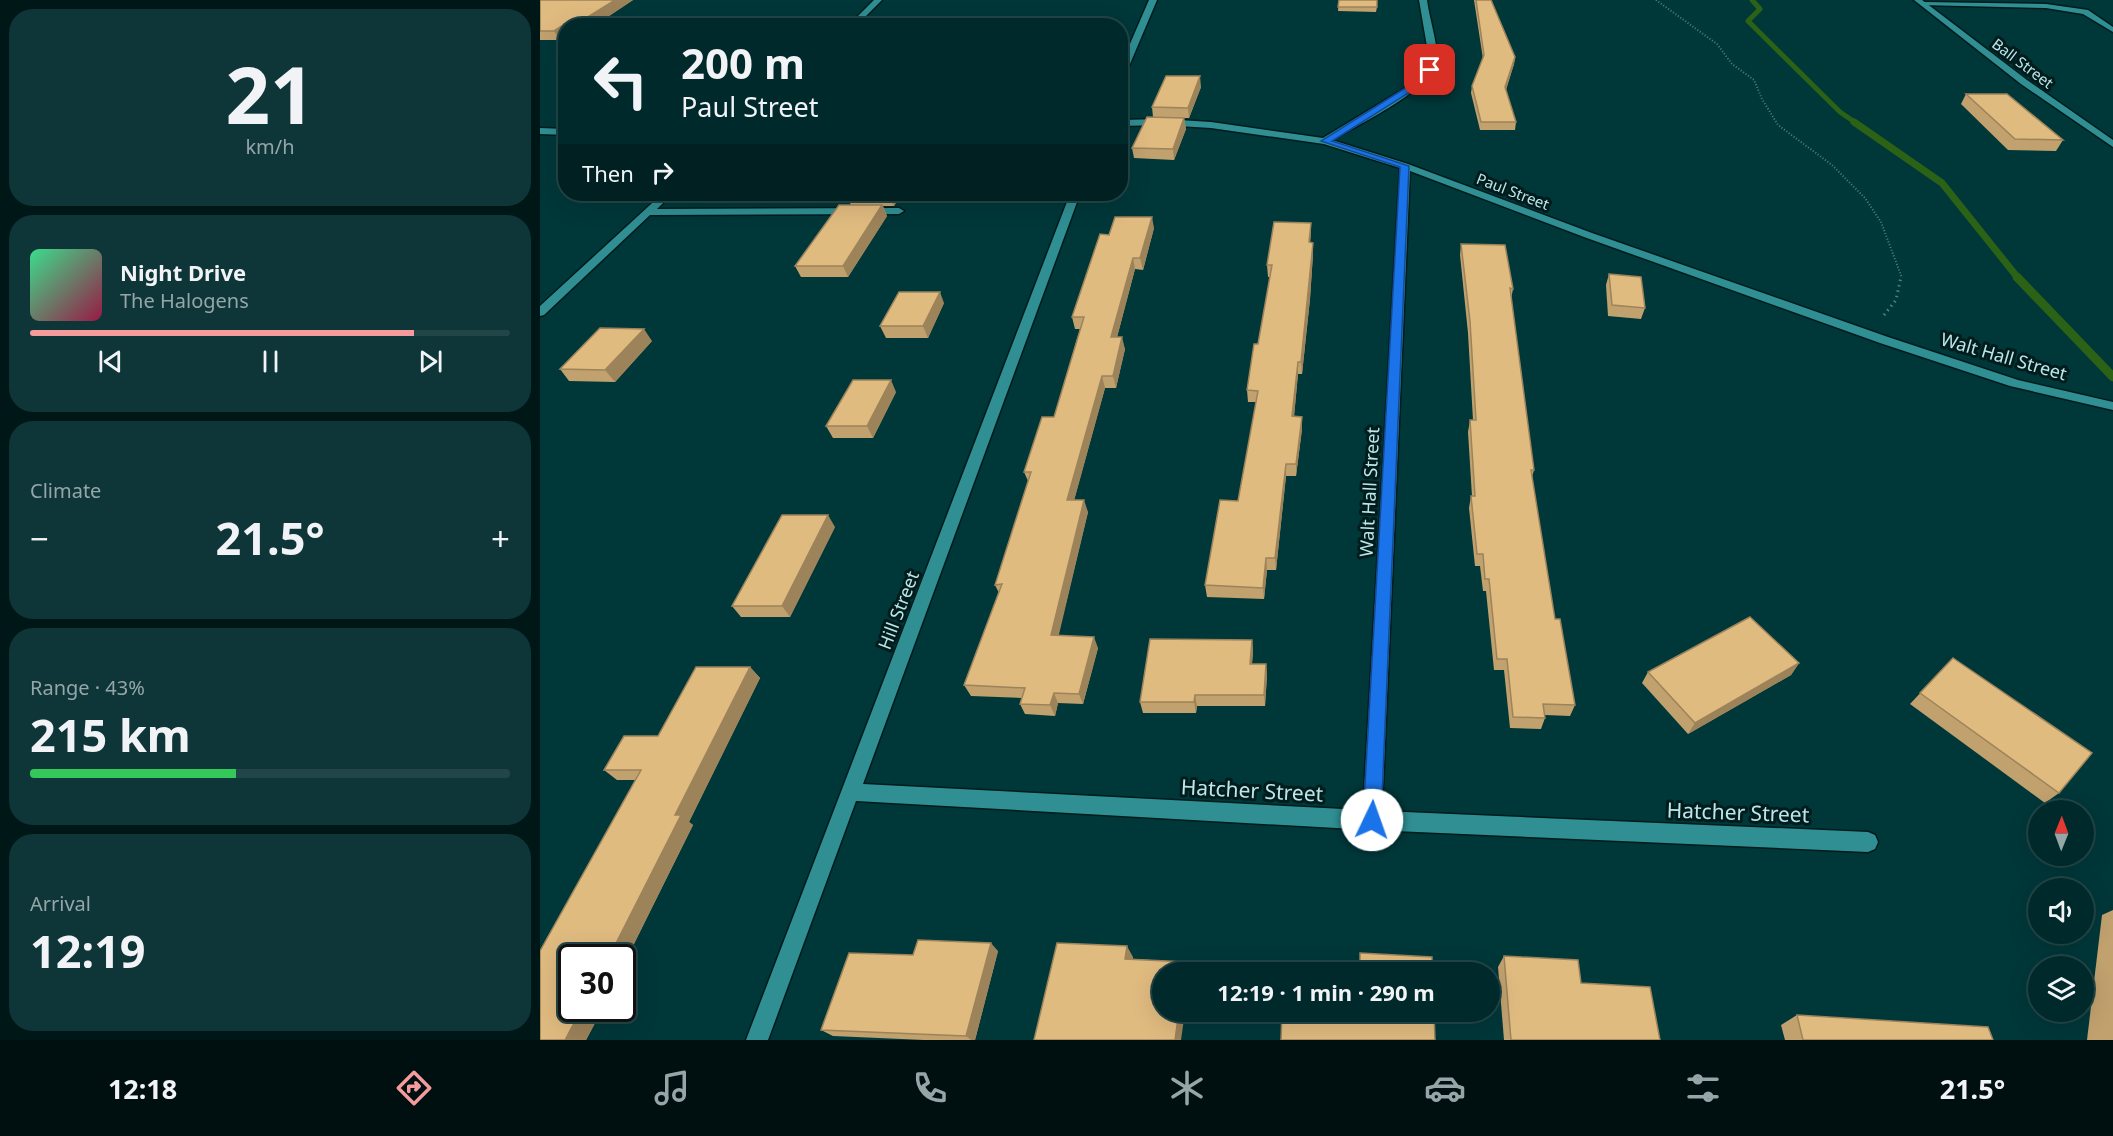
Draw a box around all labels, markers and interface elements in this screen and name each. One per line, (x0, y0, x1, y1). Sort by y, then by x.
street label: Ball Street (1988, 33, 2058, 93)
text: 200 m (681, 34, 805, 91)
text: 21 (225, 41, 315, 147)
icon: left (582, 42, 660, 120)
pin (1404, 44, 1455, 95)
icon: arrive (1413, 53, 1446, 86)
text: Paul Street (681, 88, 819, 125)
text: km/h (245, 133, 295, 160)
icon: right (646, 156, 679, 189)
text: Then (582, 158, 634, 188)
street label: Paul Street (1474, 168, 1553, 214)
text: Night Drive (120, 257, 246, 287)
text: The Halogens (120, 287, 249, 314)
street label: Walt Hall Street (1938, 327, 2070, 386)
icon: previous (94, 345, 127, 378)
icon: pause (254, 345, 287, 378)
icon: next (414, 345, 447, 378)
street label: Walt Hall Street (1354, 426, 1384, 558)
text: Climate (30, 477, 101, 504)
text: 21.5° (216, 507, 324, 568)
text: − (30, 516, 49, 561)
text: + (491, 516, 510, 561)
street label: Hill Street (872, 567, 924, 653)
text: Range · 43% (30, 674, 145, 701)
text: 215 km (30, 704, 191, 765)
street label: Hatcher Street (1180, 772, 1324, 808)
position arrow (1340, 788, 1404, 852)
street label: Hatcher Street (1666, 796, 1810, 828)
north arrow (2028, 800, 2094, 866)
map controls (2028, 800, 2094, 1022)
button: sound (2028, 878, 2094, 944)
text: Arrival (30, 890, 91, 917)
text: 12:19 (30, 920, 146, 981)
speed limit sign: 30 (558, 944, 636, 1022)
button: layers (2028, 956, 2094, 1022)
text: 12:19 · 1 min · 290 m (1217, 977, 1435, 1007)
icon: directions (393, 1067, 435, 1109)
icon: music (651, 1067, 693, 1109)
icon: phone (909, 1067, 951, 1109)
icon: climate (1166, 1067, 1208, 1109)
icon: car (1424, 1067, 1466, 1109)
icon: filters (1682, 1067, 1724, 1109)
text: 12:18 (108, 1070, 177, 1107)
text: 21.5° (1940, 1070, 2005, 1107)

